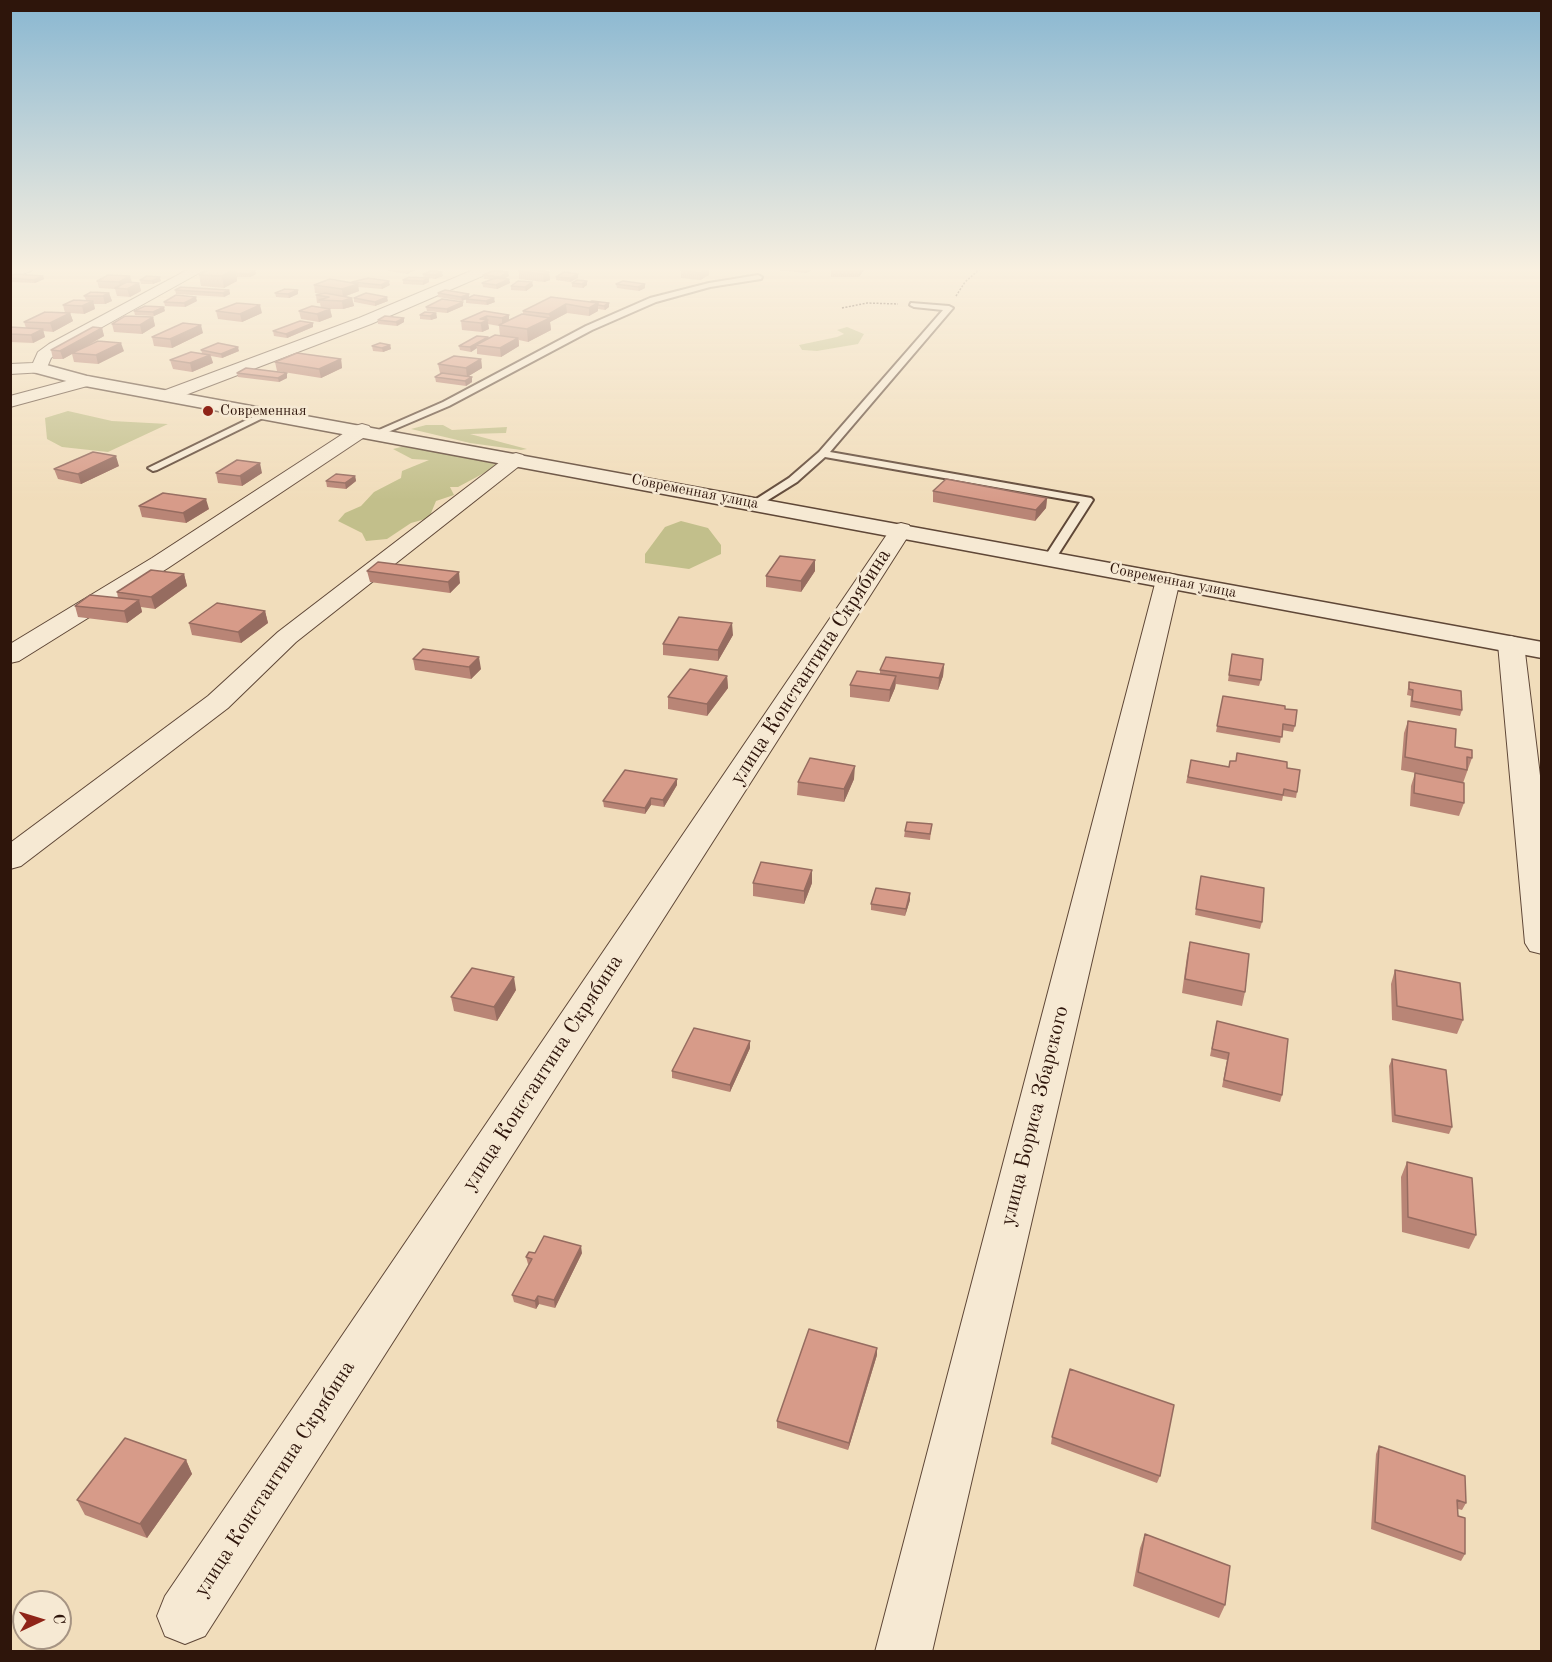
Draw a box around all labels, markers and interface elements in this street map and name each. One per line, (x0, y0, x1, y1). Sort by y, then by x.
place label: Современная (220, 402, 307, 420)
marker: Современная (201, 404, 215, 418)
street label: Современная улица (630, 471, 760, 513)
street label: улица Константина Скрябина (725, 544, 897, 790)
street label: Современная улица (1108, 560, 1238, 602)
street label: улица Константина Скрябина (457, 950, 629, 1196)
street label: улица Бориса Збарского (995, 1003, 1075, 1229)
street label: улица Константина Скрябина (189, 1356, 361, 1602)
north arrow (12, 1590, 72, 1650)
text: С (50, 1613, 66, 1625)

